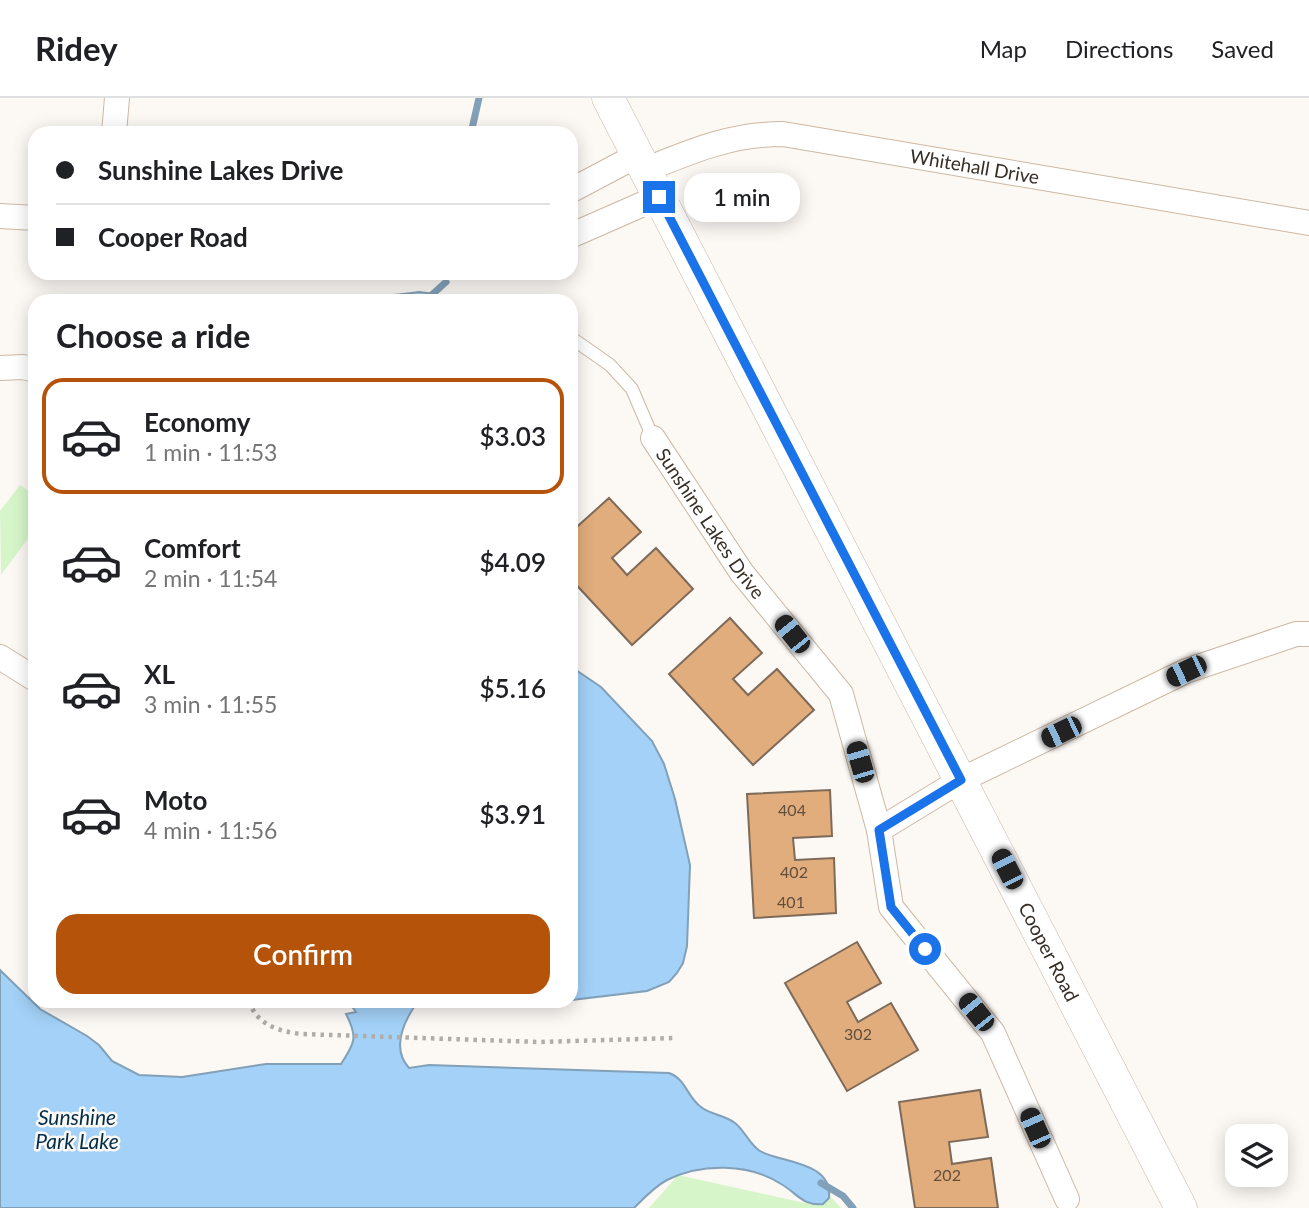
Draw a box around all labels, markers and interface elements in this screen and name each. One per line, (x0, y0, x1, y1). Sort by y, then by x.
text: Ridey (35, 28, 118, 68)
text: Map (980, 34, 1027, 63)
text: Directions (1065, 34, 1173, 63)
text: Saved (1211, 34, 1274, 63)
street label: Whitehall Drive (908, 144, 1041, 188)
text: Sunshine Lakes Drive (98, 154, 344, 186)
callout: 1 min (684, 172, 799, 222)
route end (643, 181, 675, 213)
text: 1 min (714, 183, 770, 211)
text: Cooper Road (98, 221, 248, 253)
text: Choose a ride (56, 316, 250, 355)
icon: car (60, 405, 123, 468)
text: Economy (144, 406, 250, 438)
text: $3.03 (480, 420, 546, 452)
text: 1 min · 11:53 (144, 438, 277, 466)
street label: Sunshine Lakes Drive (652, 443, 770, 603)
icon: car (60, 531, 123, 594)
text: Comfort (144, 532, 241, 564)
text: $4.09 (480, 546, 546, 578)
text: 2 min · 11:54 (144, 564, 277, 592)
car (771, 611, 814, 657)
car (1163, 652, 1210, 690)
icon: car (60, 657, 123, 720)
text: XL (144, 658, 175, 690)
text: $5.16 (480, 672, 546, 704)
text: 3 min · 11:55 (144, 690, 277, 718)
car (1038, 713, 1085, 751)
car (845, 739, 876, 785)
icon: car (60, 783, 123, 846)
text: Moto (144, 784, 207, 816)
text: $3.91 (480, 798, 546, 830)
house number: 404 (778, 800, 806, 819)
text: 4 min · 11:56 (144, 816, 277, 844)
car (989, 846, 1026, 892)
house number: 402 (780, 862, 808, 881)
house number: 401 (777, 892, 805, 911)
street label: Cooper Road (1014, 898, 1084, 1005)
button: Confirm (56, 914, 550, 994)
route start (909, 933, 941, 965)
car (955, 989, 998, 1035)
house number: 302 (844, 1024, 872, 1043)
water label: Sunshine Park Lake (35, 1104, 119, 1153)
car (1017, 1105, 1054, 1151)
map controls (1225, 1124, 1288, 1187)
button: layers (1225, 1124, 1288, 1187)
house number: 202 (933, 1165, 961, 1184)

